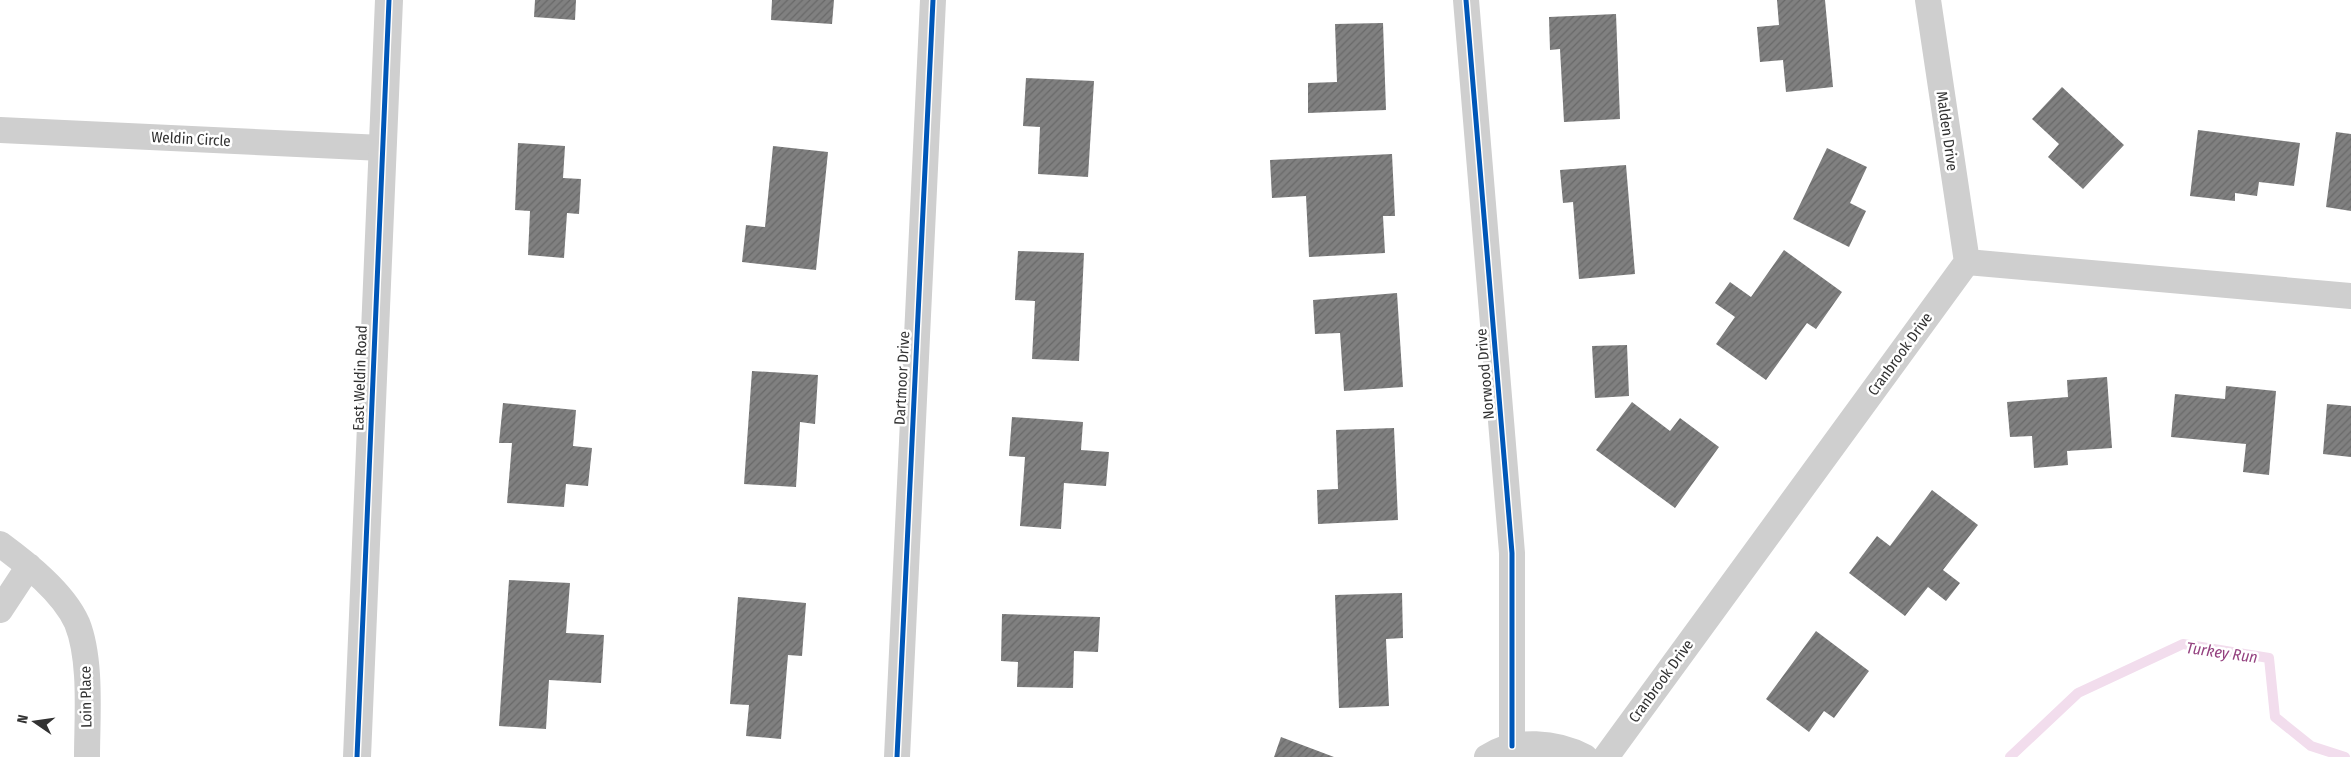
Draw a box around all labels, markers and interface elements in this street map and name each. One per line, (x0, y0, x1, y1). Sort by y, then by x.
street label: Malden Drive (1932, 90, 1962, 172)
street label: Weldin Circle (151, 128, 231, 150)
street label: Cranbrook Drive (1864, 309, 1936, 399)
street label: East Weldin Road (349, 325, 371, 431)
street label: Norwood Drive (1472, 328, 1498, 420)
street label: Dartmoor Drive (891, 331, 913, 425)
street label: Cranbrook Drive (1625, 636, 1697, 726)
water label: Turkey Run (2185, 638, 2259, 667)
street label: Loin Place (76, 666, 96, 728)
north arrow (10, 697, 60, 747)
text: N (14, 713, 32, 725)

